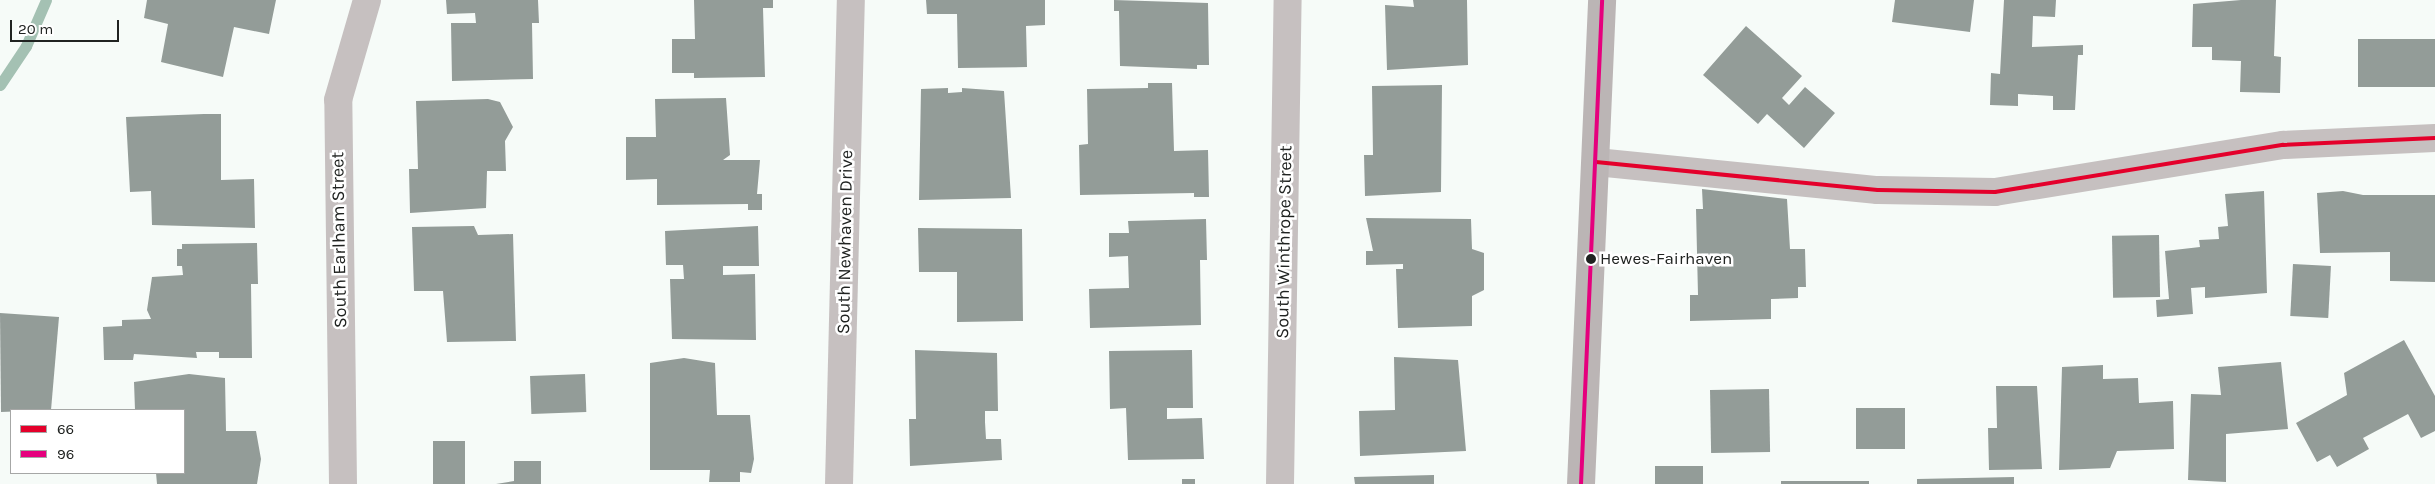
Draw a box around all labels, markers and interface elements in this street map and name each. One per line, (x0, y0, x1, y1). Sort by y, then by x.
scale bar (12, 10, 121, 42)
text: 20 m (18, 20, 53, 38)
street label: South Winthrope Street (1272, 145, 1296, 339)
street label: South Newhaven Drive (833, 150, 857, 334)
street label: South Earlham Street (327, 152, 351, 328)
place label: Hewes-Fairhaven (1600, 249, 1732, 269)
marker: Hewes-Fairhaven (1586, 254, 1596, 264)
legend (10, 409, 185, 474)
text: 66 (57, 420, 74, 438)
text: 96 (57, 445, 74, 463)

